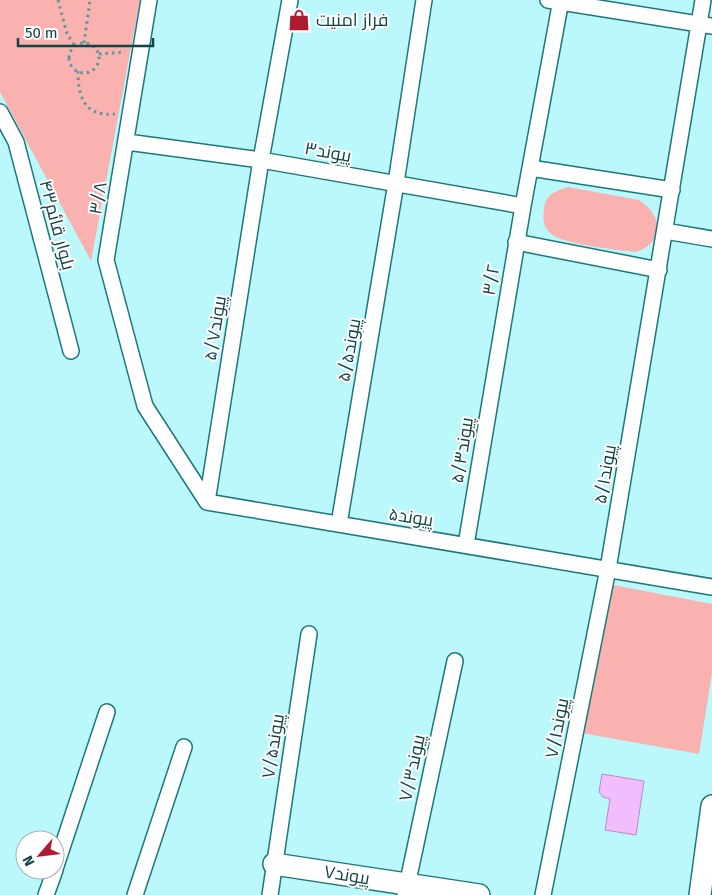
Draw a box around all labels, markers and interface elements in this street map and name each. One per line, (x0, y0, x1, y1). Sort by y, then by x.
shop icon: فراز امنیت (286, 7, 312, 33)
place label: فراز امنیت (316, 9, 388, 31)
scale bar (18, 15, 152, 47)
text: 50 m (25, 24, 58, 42)
street label: پیوند۳ (303, 137, 353, 168)
street label: بلوار قائم۴۳ (33, 178, 80, 273)
street label: ۳/۸ (84, 180, 112, 216)
street label: ۳/۲ (477, 263, 505, 297)
street label: پیوند۵/۷ (199, 294, 232, 362)
street label: پیوند۵/۵ (333, 316, 366, 384)
street label: پیوند۵/۳ (446, 415, 479, 485)
street label: پیوند۵/۱ (589, 443, 622, 505)
street label: پیوند۵ (387, 503, 435, 532)
street label: پیوند۷/۱ (540, 696, 575, 760)
street label: پیوند۷/۵ (257, 712, 290, 780)
street label: پیوند۷/۳ (394, 732, 431, 804)
north arrow (15, 830, 65, 880)
text: N (19, 853, 39, 869)
street label: پیوند۷ (322, 861, 372, 890)

